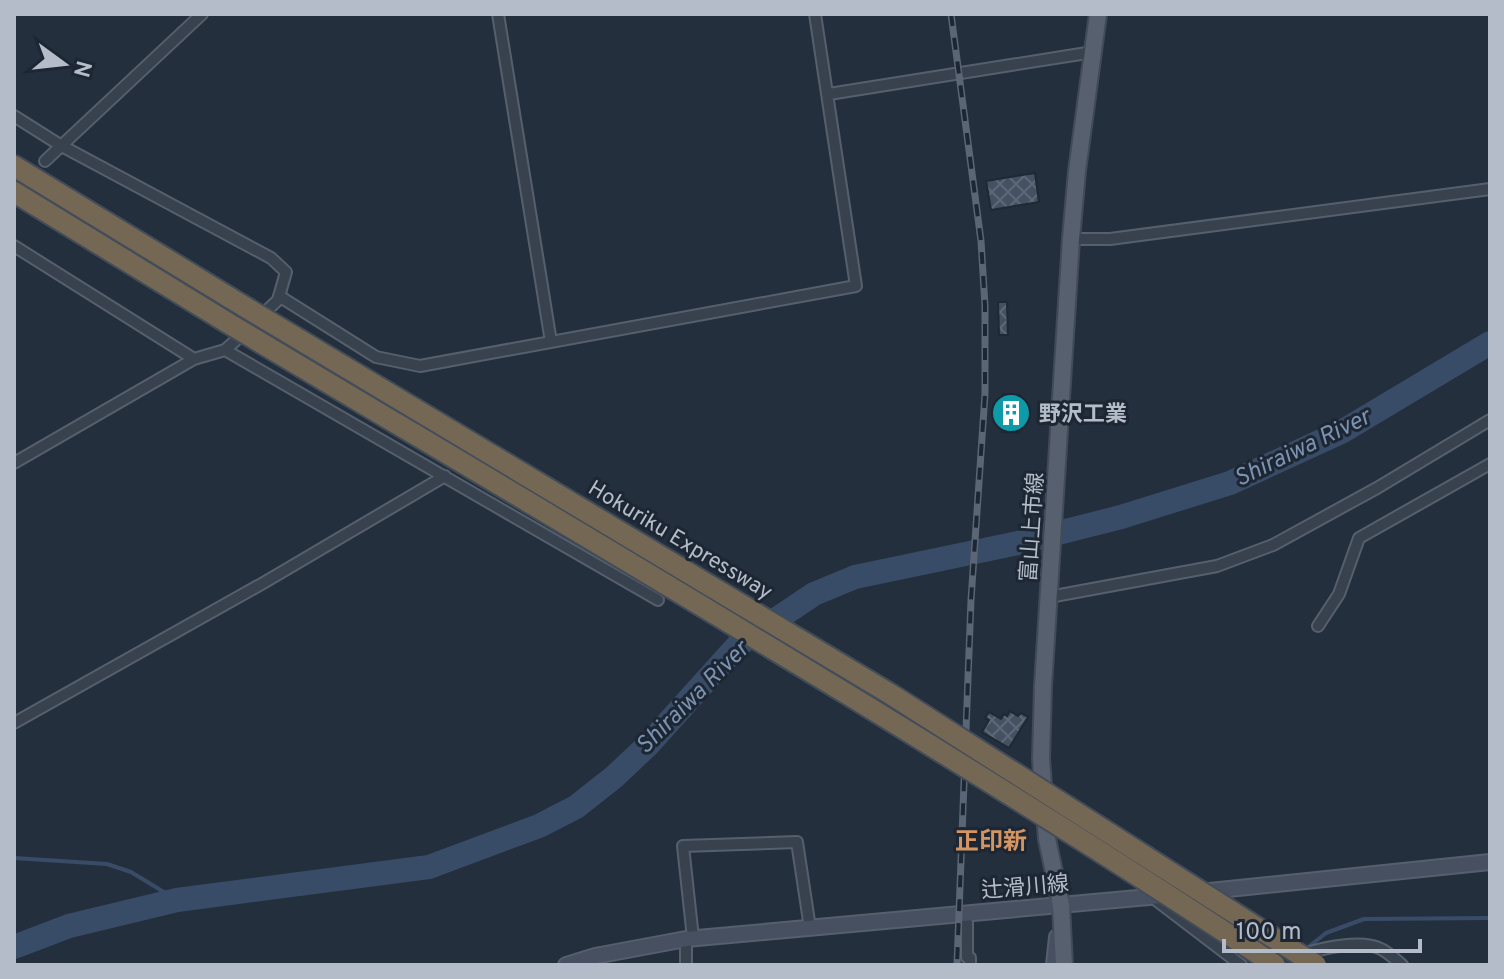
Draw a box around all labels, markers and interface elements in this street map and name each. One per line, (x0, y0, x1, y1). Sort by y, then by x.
north arrow (24, 24, 104, 104)
text: N (66, 57, 96, 80)
building icon: 野沢工業 (990, 392, 1032, 434)
place label: 野沢工業 (1039, 402, 1127, 429)
water label: Shiraiwa River (1230, 402, 1378, 495)
street label: 富山上市線 (1016, 471, 1051, 583)
street label: Hokuriku Expressway (583, 475, 777, 607)
water label: Shiraiwa River (630, 634, 758, 761)
district label: 正印新 (955, 828, 1027, 858)
street label: 辻滑川線 (980, 871, 1070, 906)
scale bar (1224, 903, 1420, 953)
text: 100 m (1236, 918, 1302, 948)

